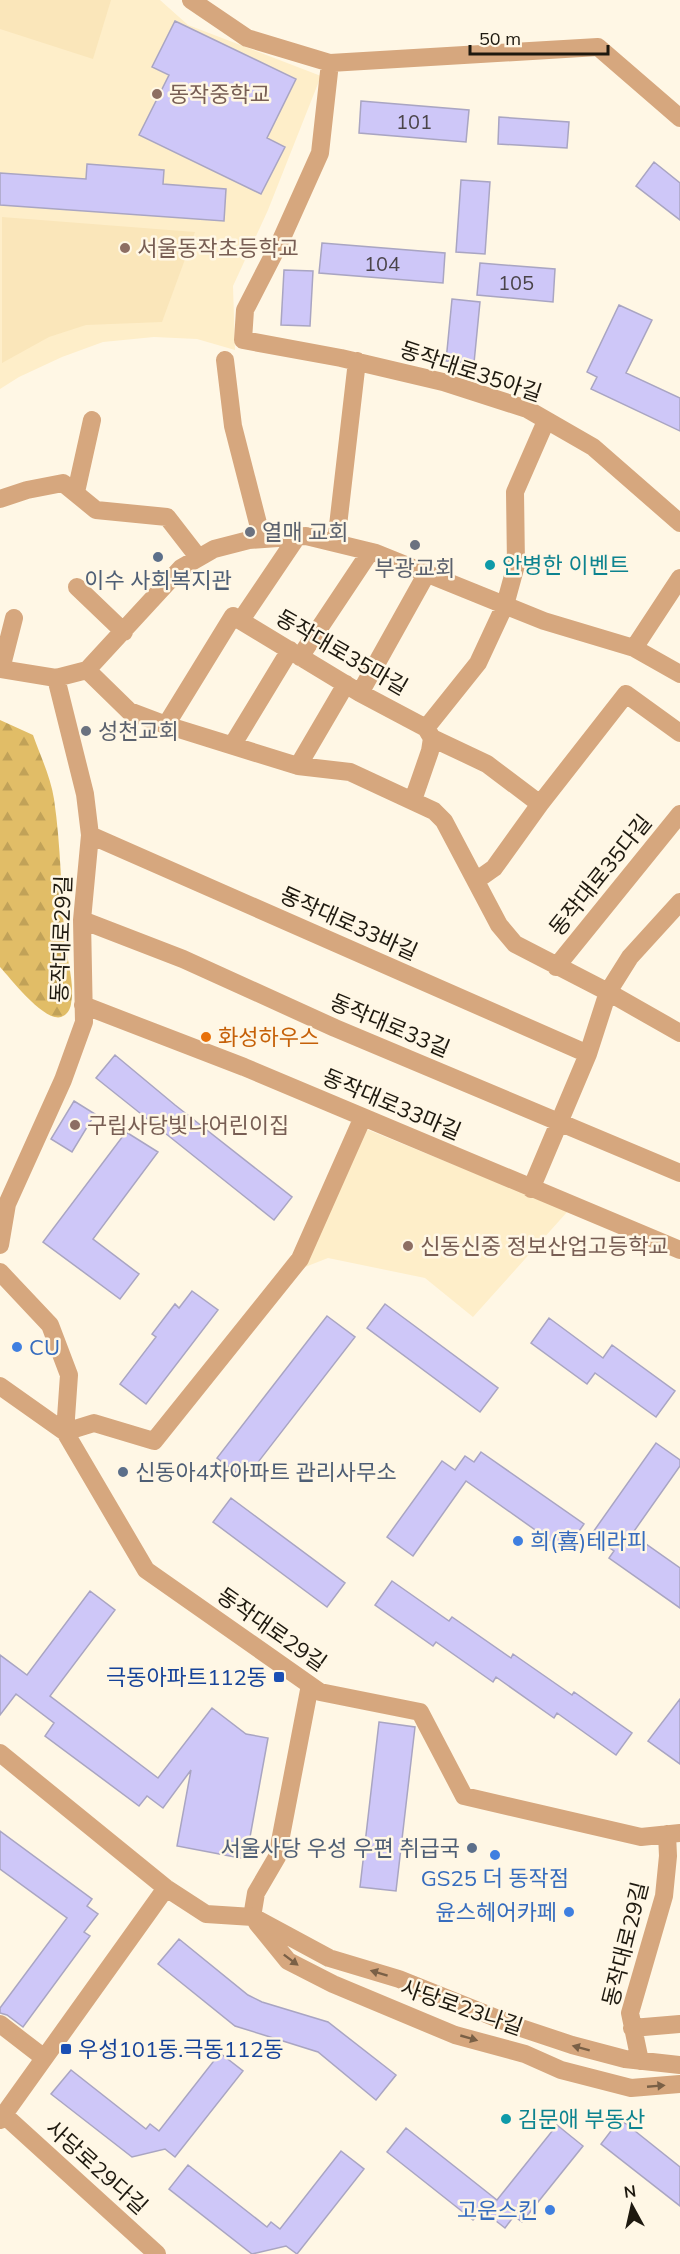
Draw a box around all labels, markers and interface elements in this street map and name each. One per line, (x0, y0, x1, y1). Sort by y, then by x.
scale bar (470, 18, 608, 56)
text: 50 m (479, 27, 521, 50)
place label: 동작중학교 (169, 80, 270, 108)
marker: 동작중학교 (150, 87, 164, 101)
house number: 101 (396, 109, 432, 134)
place label: 서울동작초등학교 (137, 234, 299, 262)
marker: 서울동작초등학교 (118, 241, 132, 255)
house number: 104 (364, 251, 400, 276)
house number: 105 (498, 270, 534, 295)
street label: 동작대로35아길 (396, 335, 546, 407)
place label: 열매 교회 (262, 518, 349, 546)
marker: 열매 교회 (243, 525, 257, 539)
marker: 부광교회 (408, 538, 422, 552)
marker: 이수 사회복지관 (151, 550, 165, 564)
place label: 안병한 이벤트 (502, 551, 629, 579)
place label: 부광교회 (375, 554, 455, 582)
marker: 안병한 이벤트 (483, 558, 497, 572)
place label: 이수 사회복지관 (84, 566, 232, 594)
street label: 동작대로35마길 (271, 603, 413, 701)
place label: 성천교회 (98, 717, 179, 745)
marker: 성천교회 (79, 724, 93, 738)
street label: 동작대로35다길 (543, 809, 657, 941)
street label: 동작대로29길 (45, 875, 77, 1003)
street label: 동작대로33바길 (276, 880, 422, 966)
street label: 동작대로33길 (326, 987, 454, 1063)
place label: 화성하우스 (218, 1023, 319, 1051)
marker: 화성하우스 (199, 1030, 213, 1044)
street label: 동작대로33마길 (318, 1062, 466, 1146)
place label: 구립사당빛나어린이집 (87, 1111, 289, 1139)
marker: 구립사당빛나어린이집 (68, 1118, 82, 1132)
place label: 신동신중 정보산업고등학교 (420, 1232, 669, 1260)
marker: 신동신중 정보산업고등학교 (401, 1239, 415, 1253)
place label: CU (29, 1333, 60, 1361)
marker: CU (10, 1340, 24, 1354)
place label: 신동아4차아파트 관리사무소 (135, 1458, 397, 1486)
marker: 신동아4차아파트 관리사무소 (116, 1465, 130, 1479)
place label: 희(喜)테라피 (530, 1527, 647, 1555)
marker: 희(喜)테라피 (511, 1534, 525, 1548)
street label: 동작대로29길 (212, 1581, 332, 1677)
place label: 극동아파트112동 (106, 1663, 267, 1691)
marker: 극동아파트112동 (272, 1670, 286, 1684)
place label: 서울사당 우성 우편 취급국 (220, 1834, 460, 1862)
marker: 서울사당 우성 우편 취급국 (465, 1841, 479, 1855)
marker: GS25 더 동작점 (488, 1848, 502, 1862)
place label: GS25 더 동작점 (421, 1864, 569, 1892)
street label: 동작대로29길 (596, 1879, 654, 2009)
place label: 윤스헤어카페 (436, 1898, 557, 1926)
marker: 윤스헤어카페 (562, 1905, 576, 1919)
one-way arrow (283, 1954, 299, 1966)
one-way arrow (370, 1968, 388, 1977)
street label: 사당로23나길 (397, 1973, 527, 2041)
one-way arrow (460, 2034, 478, 2044)
place label: 우성101동.극동112동 (78, 2035, 284, 2063)
marker: 우성101동.극동112동 (59, 2042, 73, 2056)
one-way arrow (572, 2042, 591, 2052)
one-way arrow (646, 2081, 665, 2091)
place label: 김문애 부동산 (518, 2105, 645, 2133)
marker: 김문애 부동산 (499, 2112, 513, 2126)
street label: 사당로29다길 (40, 2114, 154, 2220)
north arrow (602, 2176, 662, 2236)
text: N (623, 2180, 637, 2202)
place label: 고운스킨 (457, 2196, 538, 2224)
marker: 고운스킨 (543, 2203, 557, 2217)

